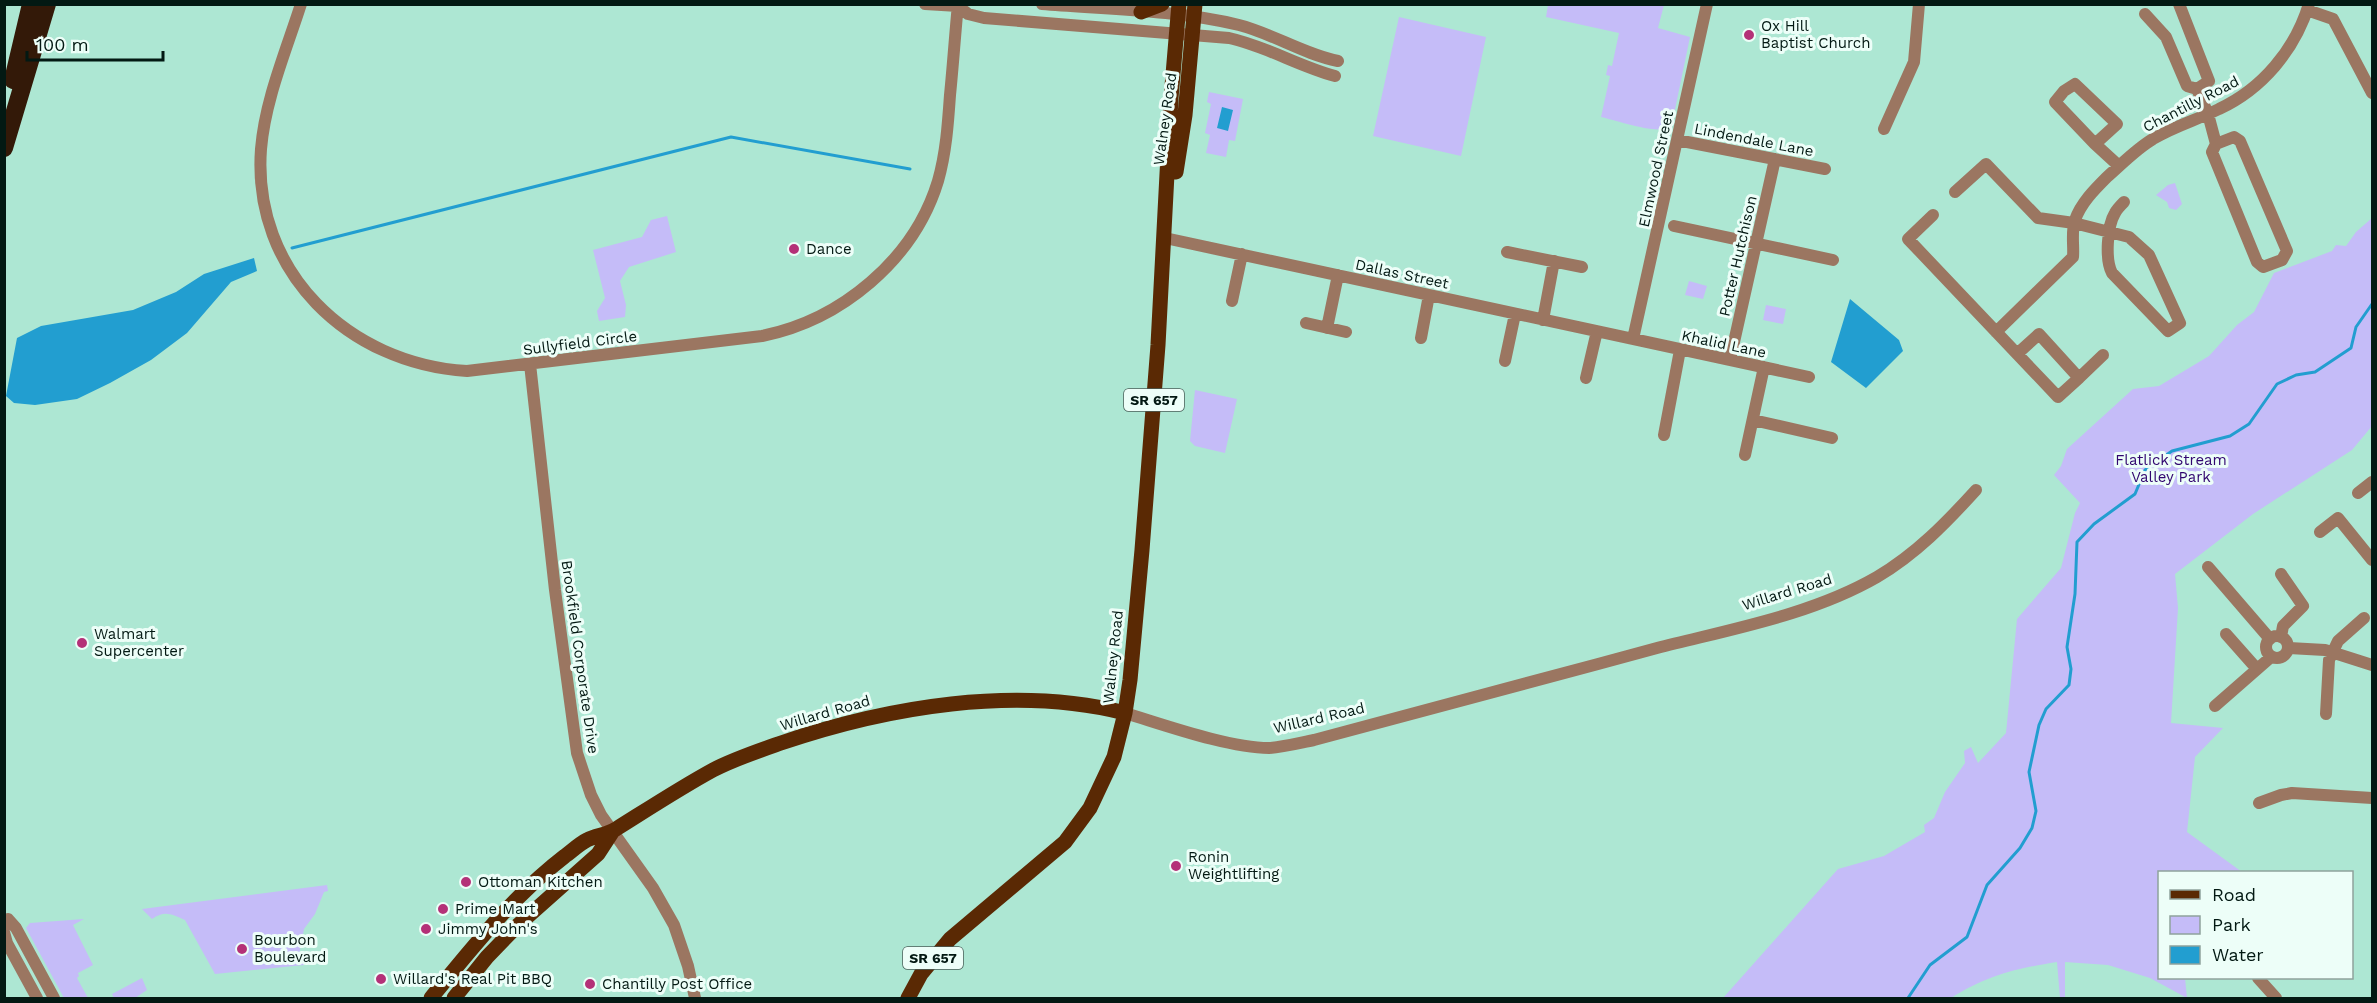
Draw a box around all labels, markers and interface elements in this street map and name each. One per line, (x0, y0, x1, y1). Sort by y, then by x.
place label: Ox Hill Baptist Church (1761, 17, 1871, 52)
scale bar (27, 24, 164, 62)
marker: Ox Hill Baptist Church (1742, 28, 1756, 42)
text: 100 m (36, 34, 89, 55)
street label: Walney Road (1150, 71, 1180, 167)
street label: Chantilly Road (2140, 72, 2242, 136)
street label: Elmwood Street (1635, 109, 1677, 229)
street label: Lindendale Lane (1693, 120, 1815, 160)
street label: Potter Hutchison (1715, 194, 1761, 318)
place label: Dance (806, 240, 852, 258)
marker: Dance (787, 242, 801, 256)
street label: Dallas Street (1354, 255, 1451, 293)
street label: Khalid Lane (1680, 326, 1768, 362)
street label: Sullyfield Circle (522, 327, 638, 359)
road number: SR 657 (1124, 389, 1184, 411)
park label: Flatlick Stream Valley Park (2115, 451, 2227, 486)
street label: Brookfield Corporate Drive (558, 559, 602, 755)
street label: Willard Road (1740, 570, 1834, 614)
street label: Walney Road (1099, 610, 1127, 704)
place label: Walmart Supercenter (94, 625, 184, 660)
marker: Walmart Supercenter (75, 636, 89, 650)
street label: Willard Road (778, 692, 872, 734)
street label: Willard Road (1272, 699, 1366, 737)
place label: Ronin Weightlifting (1188, 848, 1279, 883)
marker: Ronin Weightlifting (1169, 859, 1183, 873)
legend (2158, 871, 2353, 979)
place label: Ottoman Kitchen (478, 873, 603, 891)
marker: Ottoman Kitchen (459, 875, 473, 889)
text: Road (2212, 884, 2256, 905)
place label: Prime Mart (455, 900, 536, 918)
marker: Prime Mart (436, 902, 450, 916)
text: Park (2212, 914, 2251, 935)
place label: Jimmy John's (438, 920, 538, 938)
marker: Jimmy John's (419, 922, 433, 936)
place label: Bourbon Boulevard (254, 931, 326, 966)
marker: Bourbon Boulevard (235, 942, 249, 956)
text: Water (2212, 944, 2264, 965)
road number: SR 657 (903, 947, 963, 969)
place label: Willard's Real Pit BBQ (393, 970, 552, 988)
marker: Willard's Real Pit BBQ (374, 972, 388, 986)
place label: Chantilly Post Office (602, 975, 752, 993)
marker: Chantilly Post Office (583, 977, 597, 991)

